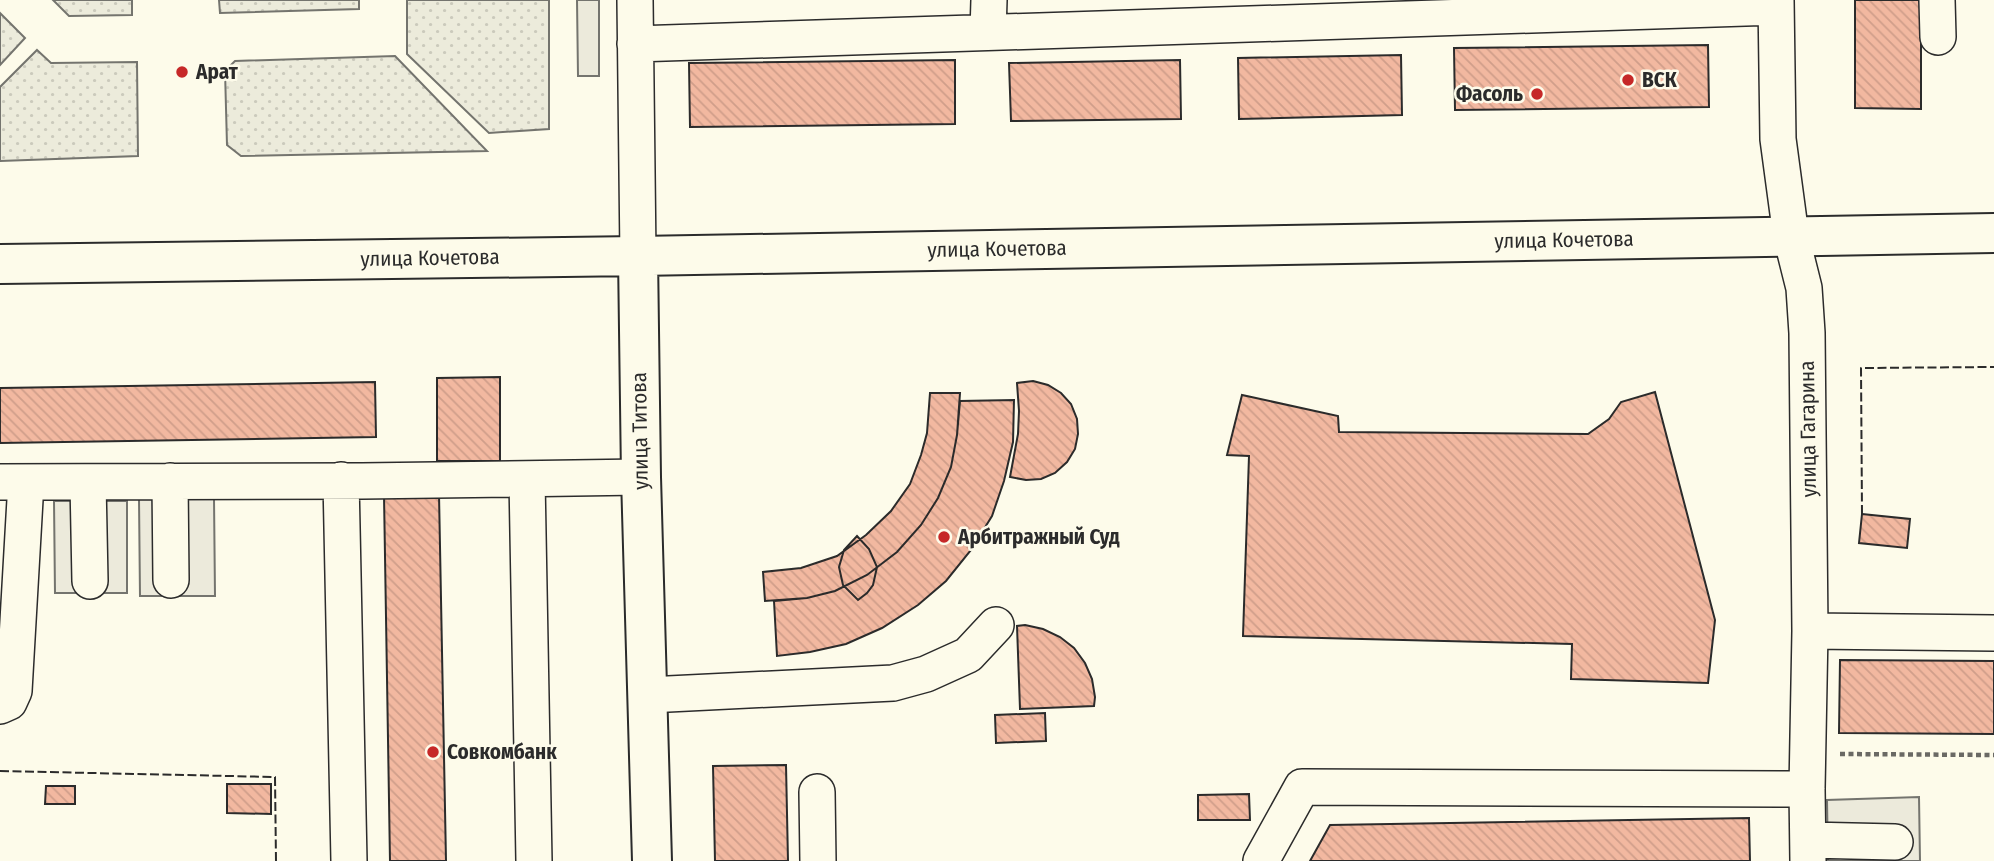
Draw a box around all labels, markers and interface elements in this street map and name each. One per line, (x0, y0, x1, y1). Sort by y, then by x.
place label: Арат (195, 59, 239, 85)
marker: Арат (174, 64, 190, 80)
place label: ВСК (1642, 67, 1678, 93)
marker: ВСК (1620, 72, 1636, 88)
place label: Фасоль (1456, 81, 1523, 107)
marker: Фасоль (1529, 86, 1545, 102)
street label: улица Кочетова (1494, 226, 1634, 254)
street label: улица Кочетова (927, 235, 1067, 263)
street label: улица Кочетова (360, 244, 500, 272)
street label: улица Гагарина (1794, 360, 1822, 498)
street label: улица Титова (626, 372, 654, 490)
place label: Арбитражный Суд (957, 524, 1120, 550)
marker: Арбитражный Суд (936, 529, 952, 545)
place label: Совкомбанк (447, 739, 557, 765)
marker: Совкомбанк (425, 744, 441, 760)

